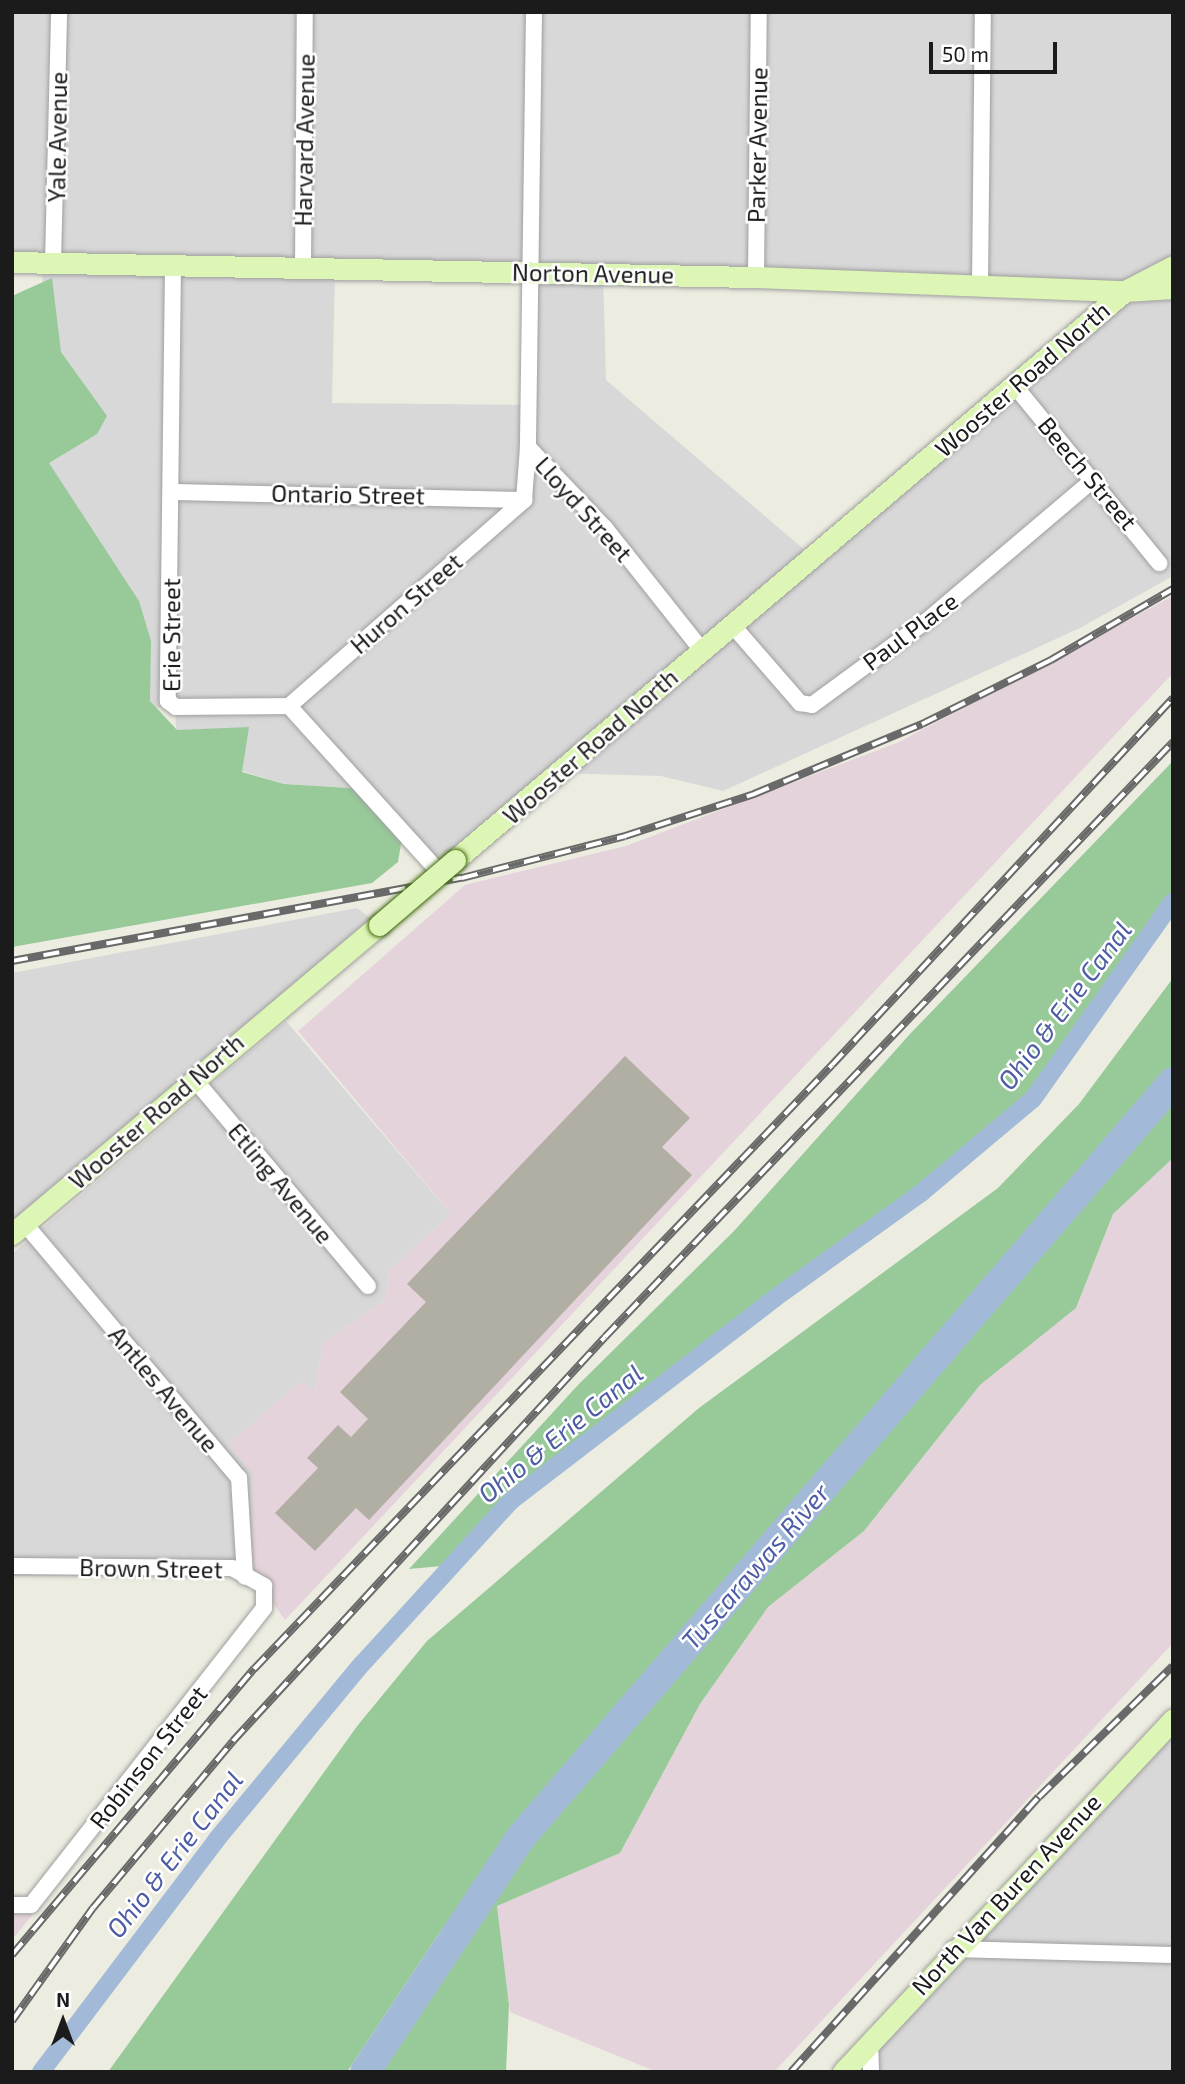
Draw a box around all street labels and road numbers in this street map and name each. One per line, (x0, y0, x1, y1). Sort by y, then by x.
street label: Harvard Avenue (288, 53, 320, 227)
street label: Parker Avenue (741, 66, 773, 224)
street label: Yale Avenue (41, 71, 73, 203)
street label: Norton Avenue (511, 257, 675, 289)
street label: Wooster Road North (929, 295, 1115, 463)
street label: Beech Street (1032, 411, 1144, 535)
street label: Lloyd Street (529, 451, 639, 567)
street label: Ontario Street (271, 478, 425, 510)
street label: Huron Street (344, 547, 468, 659)
street label: Erie Street (157, 578, 185, 692)
street label: Paul Place (856, 586, 964, 676)
street label: Wooster Road North (497, 662, 683, 830)
street label: Wooster Road North (63, 1027, 249, 1195)
street label: Etling Avenue (222, 1117, 340, 1249)
street label: Antles Avenue (103, 1320, 225, 1458)
street label: Brown Street (79, 1552, 223, 1584)
street label: Robinson Street (83, 1680, 213, 1834)
street label: North Van Buren Avenue (905, 1787, 1107, 2001)

